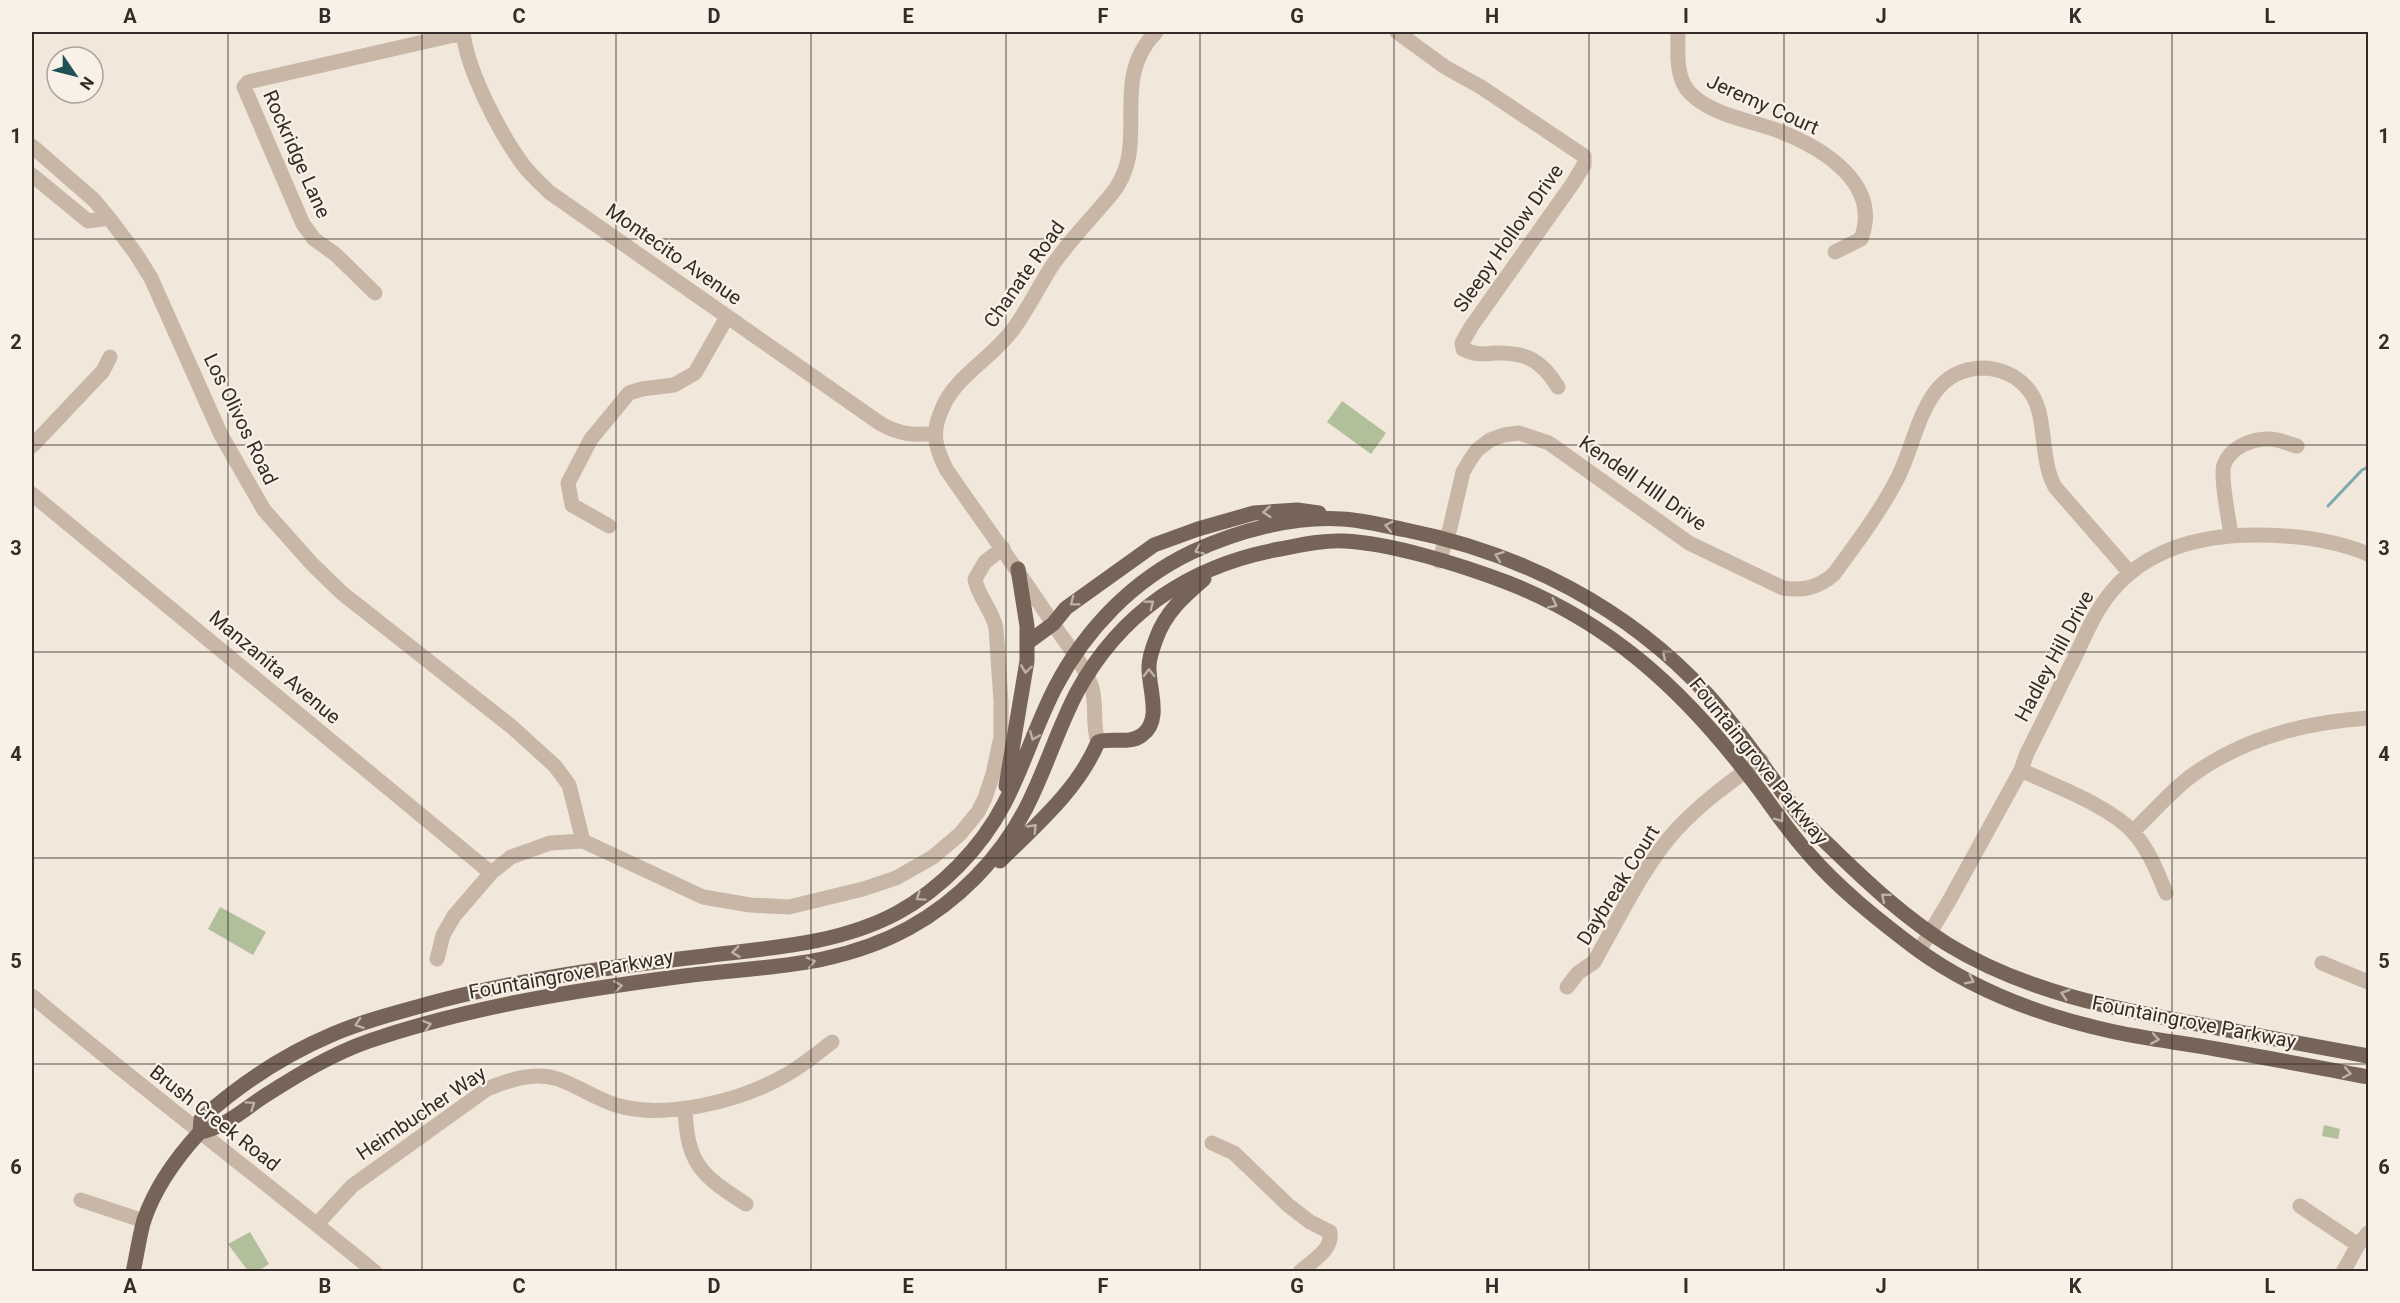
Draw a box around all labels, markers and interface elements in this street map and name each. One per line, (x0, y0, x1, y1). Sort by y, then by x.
text: A (123, 4, 137, 28)
text: B (319, 4, 331, 28)
text: C (512, 4, 526, 28)
text: D (708, 4, 721, 28)
text: E (902, 4, 914, 28)
text: F (1098, 4, 1109, 28)
text: G (1290, 4, 1304, 28)
text: H (1485, 4, 1499, 28)
text: I (1683, 4, 1689, 28)
text: J (1875, 4, 1887, 28)
text: K (2069, 4, 2082, 28)
text: L (2265, 4, 2276, 28)
north arrow (45, 45, 105, 105)
street label: Jeremy Court (1703, 69, 1823, 139)
text: N (76, 73, 98, 93)
street label: Rockridge Lane (258, 86, 336, 222)
text: 1 (10, 124, 22, 148)
text: 1 (2378, 124, 2390, 148)
street label: Sleepy Hollow Drive (1448, 159, 1568, 317)
street label: Montecito Avenue (601, 198, 747, 310)
street label: Chanate Road (978, 216, 1070, 332)
text: 2 (10, 330, 22, 354)
text: 2 (2378, 330, 2390, 354)
street label: Los Olivos Road (199, 349, 283, 489)
street label: Kendell HIll Drive (1575, 430, 1711, 536)
one-way arrow (1262, 506, 1271, 519)
one-way arrow (1384, 520, 1394, 533)
text: 3 (10, 536, 22, 560)
text: 3 (2378, 536, 2390, 560)
one-way arrow (1194, 543, 1205, 555)
one-way arrow (1494, 551, 1505, 563)
street label: Hadley Hill Drive (2009, 586, 2099, 726)
one-way arrow (1069, 595, 1080, 606)
one-way arrow (1546, 597, 1557, 608)
one-way arrow (1144, 600, 1155, 611)
street label: Manzanita Avenue (205, 605, 345, 729)
one-way arrow (1662, 650, 1673, 661)
one-way arrow (1020, 664, 1032, 674)
one-way arrow (1143, 668, 1156, 677)
street label: Fountaingrove Parkway (1684, 673, 1834, 850)
one-way arrow (1029, 730, 1041, 741)
text: 4 (10, 742, 22, 766)
text: 4 (2378, 742, 2390, 766)
one-way arrow (1773, 812, 1784, 823)
street label: Daybreak Court (1572, 821, 1664, 949)
one-way arrow (1025, 825, 1036, 836)
one-way arrow (916, 890, 927, 901)
one-way arrow (1881, 893, 1892, 904)
street label: Fountaingrove Parkway (467, 944, 676, 1004)
one-way arrow (731, 945, 740, 958)
text: 5 (10, 949, 22, 973)
text: 5 (2378, 949, 2390, 973)
one-way arrow (806, 956, 816, 969)
one-way arrow (1963, 973, 1974, 984)
one-way arrow (613, 980, 622, 992)
one-way arrow (2060, 989, 2071, 1001)
street label: Fountaingrove Parkway (2090, 990, 2299, 1054)
one-way arrow (354, 1017, 365, 1029)
one-way arrow (421, 1020, 432, 1032)
one-way arrow (2149, 1032, 2159, 1045)
street label: Brush Creek Road (145, 1060, 285, 1176)
street label: Heimbucher Way (352, 1061, 491, 1165)
one-way arrow (2341, 1066, 2351, 1079)
one-way arrow (244, 1101, 255, 1112)
text: 6 (10, 1155, 22, 1179)
text: 6 (2378, 1155, 2390, 1179)
text: A (123, 1274, 137, 1298)
text: B (319, 1274, 331, 1298)
text: C (512, 1274, 526, 1298)
text: D (708, 1274, 721, 1298)
text: E (902, 1274, 914, 1298)
text: F (1098, 1274, 1109, 1298)
text: G (1290, 1274, 1304, 1298)
text: H (1485, 1274, 1499, 1298)
text: I (1683, 1274, 1689, 1298)
text: J (1875, 1274, 1887, 1298)
text: K (2069, 1274, 2082, 1298)
text: L (2265, 1274, 2276, 1298)

